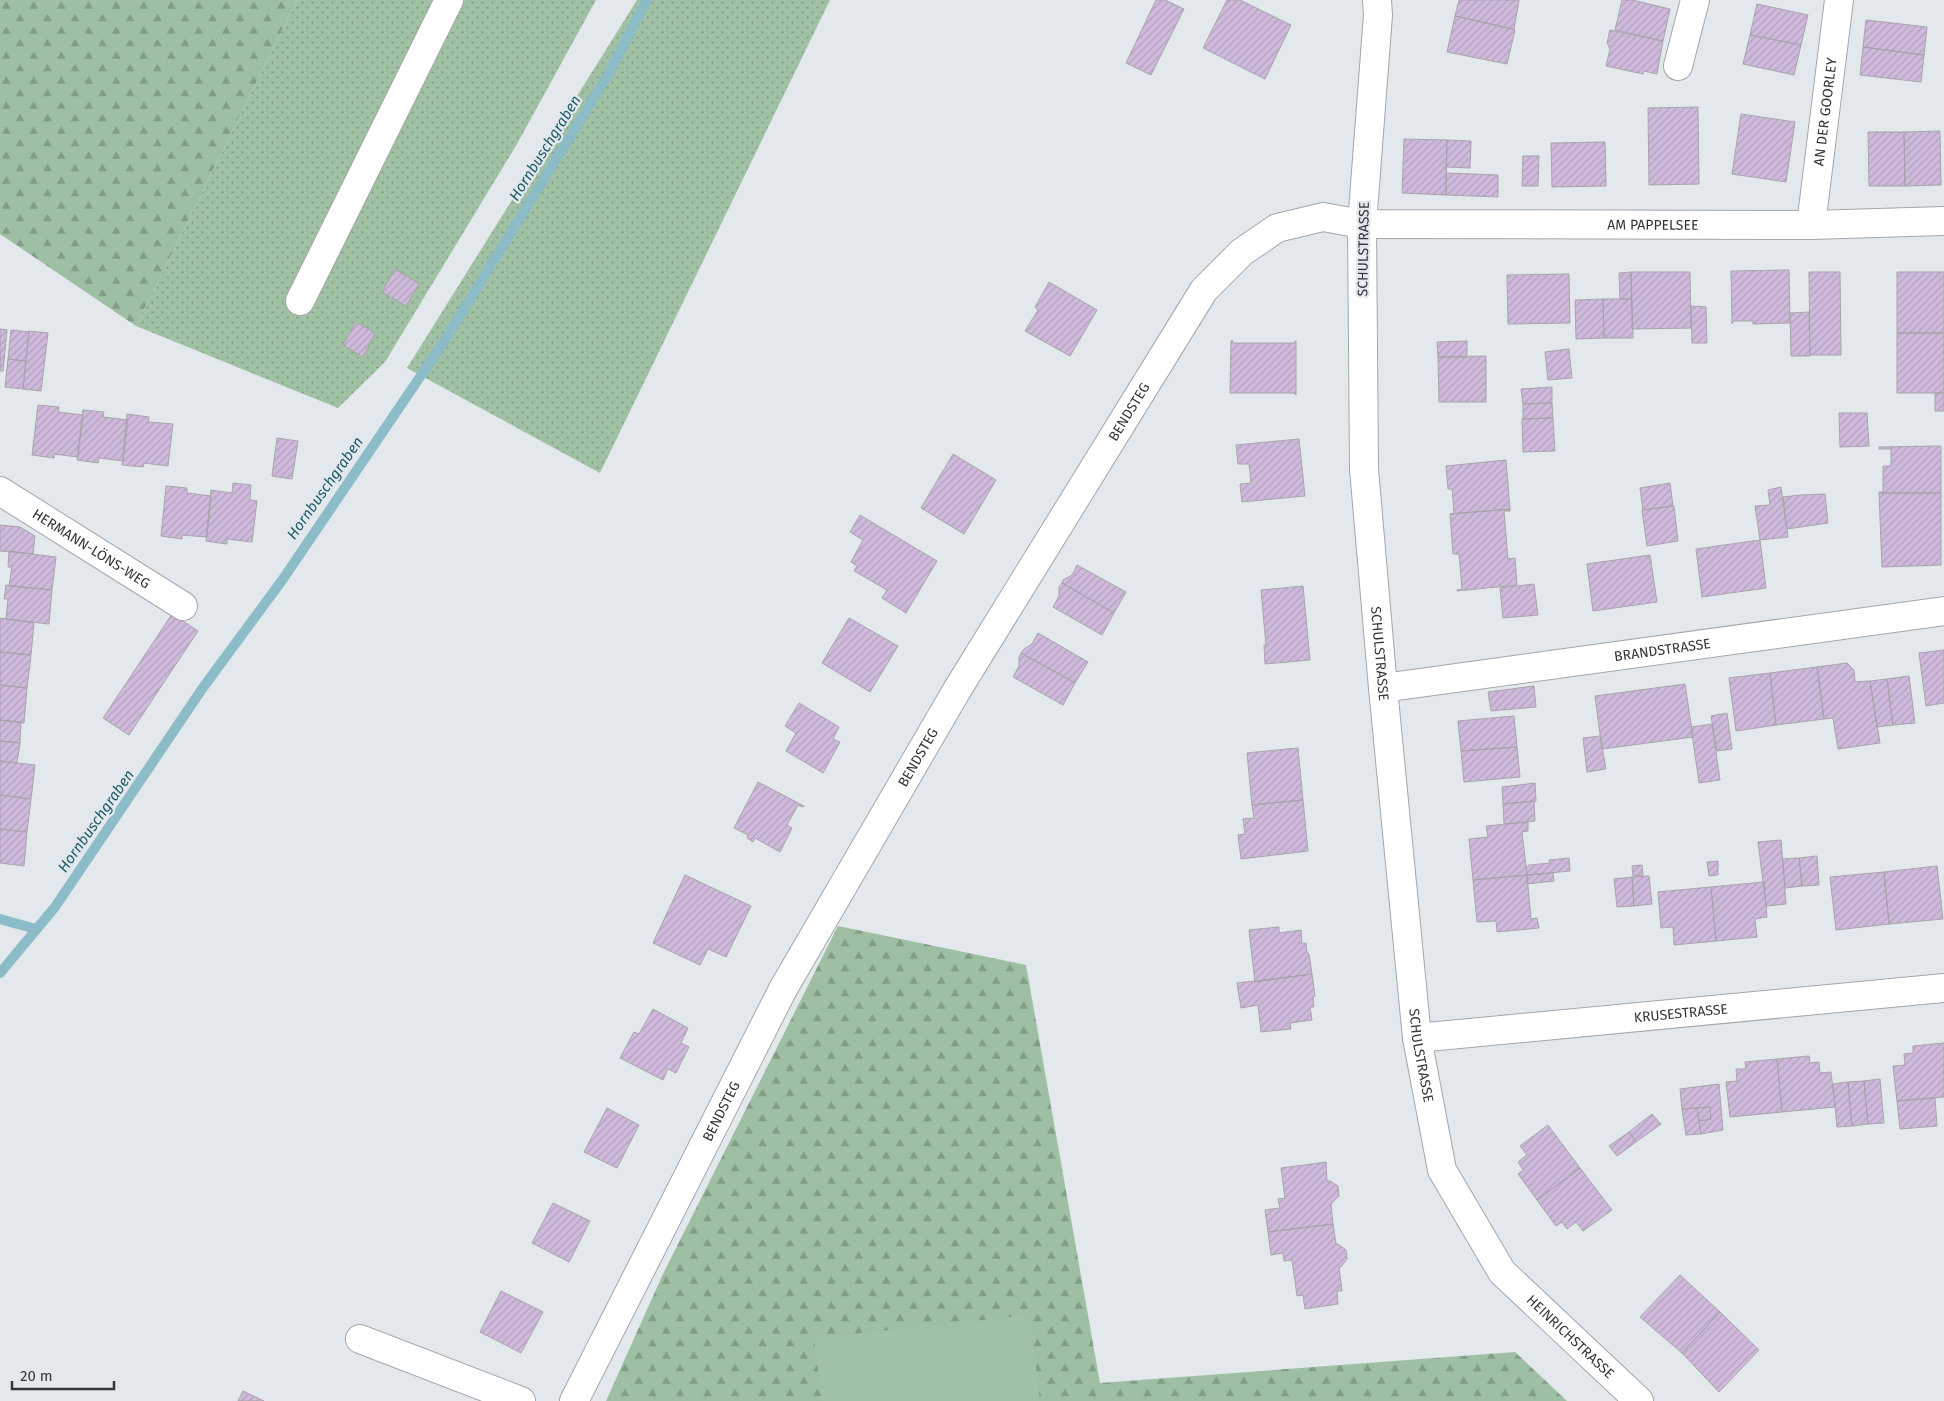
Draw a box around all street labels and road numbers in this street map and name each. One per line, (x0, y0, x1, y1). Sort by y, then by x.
street label: AN DER GOORLEY (1810, 57, 1841, 167)
street label: SCHULSTRASSE (1354, 202, 1373, 296)
street label: AM PAPPELSEE (1607, 217, 1698, 234)
street label: BENDSTEG (1105, 380, 1154, 444)
street label: HERMANN-LÖNS-WEG (29, 506, 153, 592)
street label: SCHULSTRASSE (1367, 606, 1392, 702)
street label: BRANDSTRASSE (1613, 635, 1712, 665)
street label: BENDSTEG (894, 725, 942, 790)
street label: KRUSESTRASSE (1633, 1001, 1729, 1026)
street label: SCHULSTRASSE (1405, 1008, 1437, 1104)
street label: BENDSTEG (699, 1078, 744, 1144)
street label: HEINRICHSTRASSE (1523, 1292, 1618, 1382)

